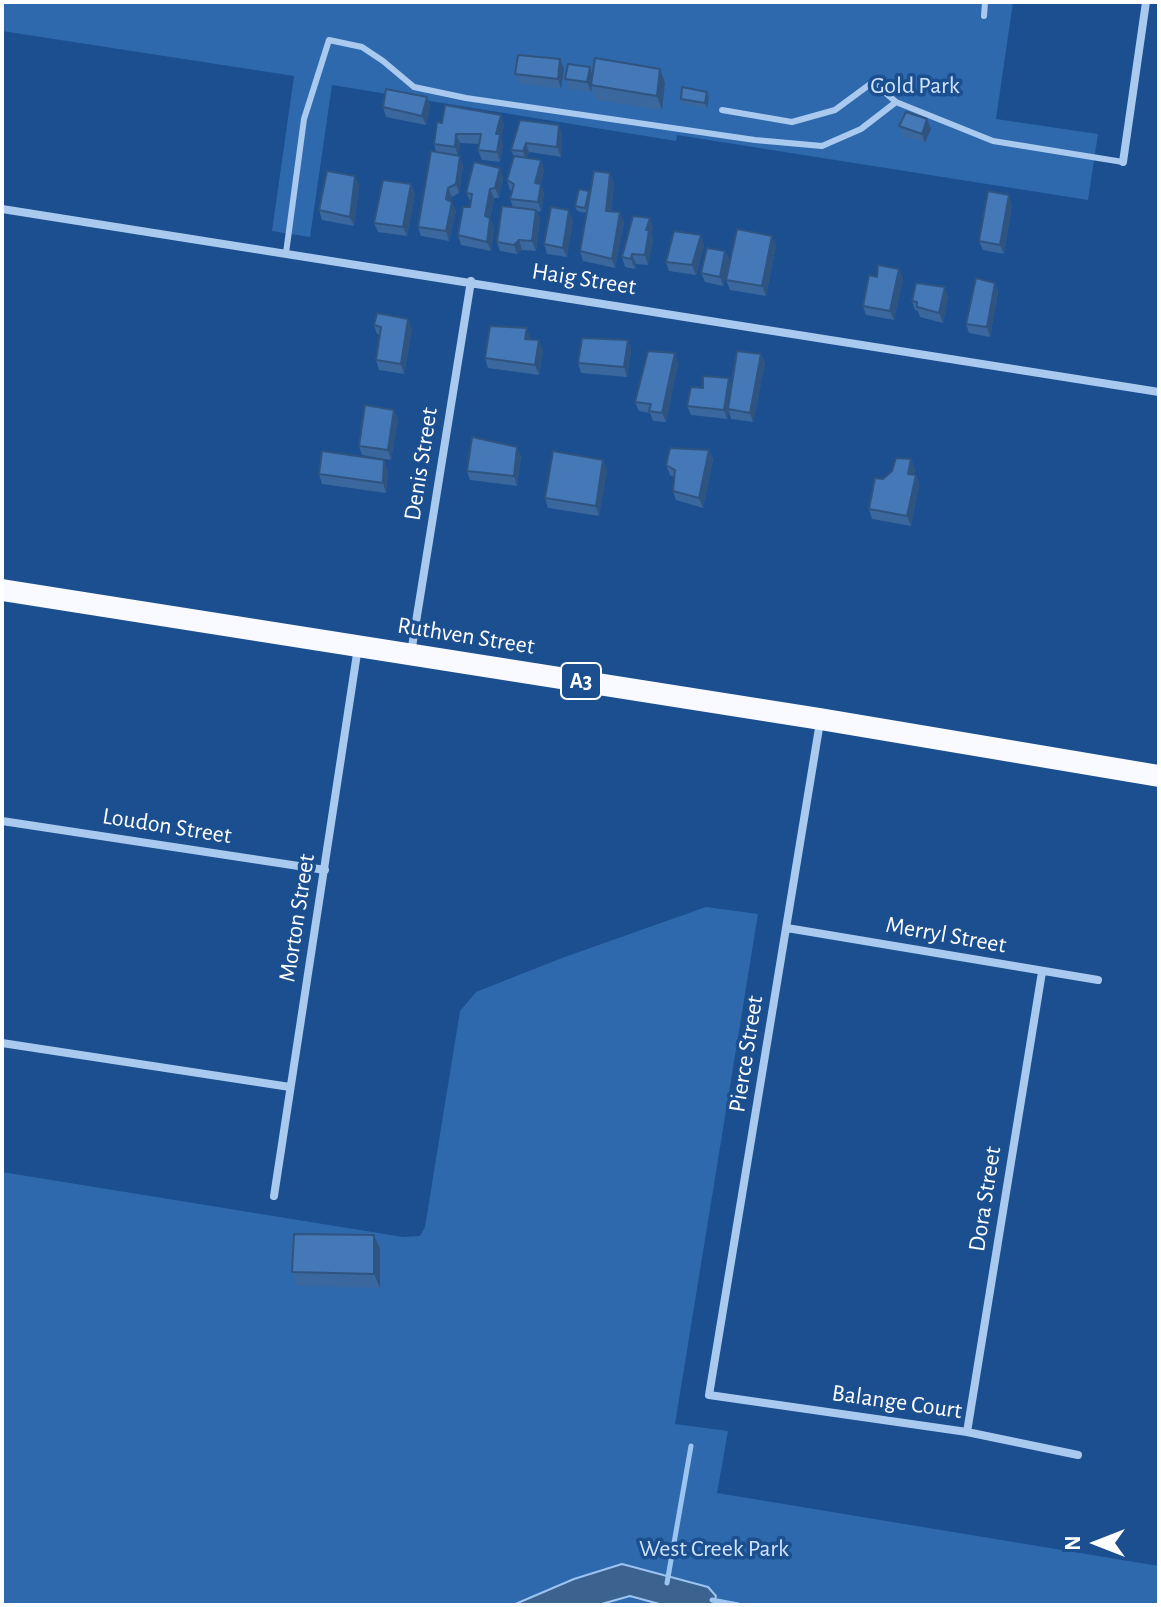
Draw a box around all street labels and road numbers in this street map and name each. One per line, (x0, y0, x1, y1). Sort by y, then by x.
street label: Haig Street (530, 257, 638, 301)
street label: Denis Street (398, 405, 444, 523)
street label: Ruthven Street (395, 611, 537, 661)
road number: A3 (561, 663, 601, 699)
street label: Loudon Street (100, 802, 234, 850)
street label: Morton Street (273, 852, 321, 984)
street label: Merryl Street (883, 910, 1009, 960)
street label: Pierce Street (723, 994, 769, 1114)
street label: Dora Street (962, 1144, 1008, 1254)
street label: Balange Court (830, 1379, 964, 1425)

